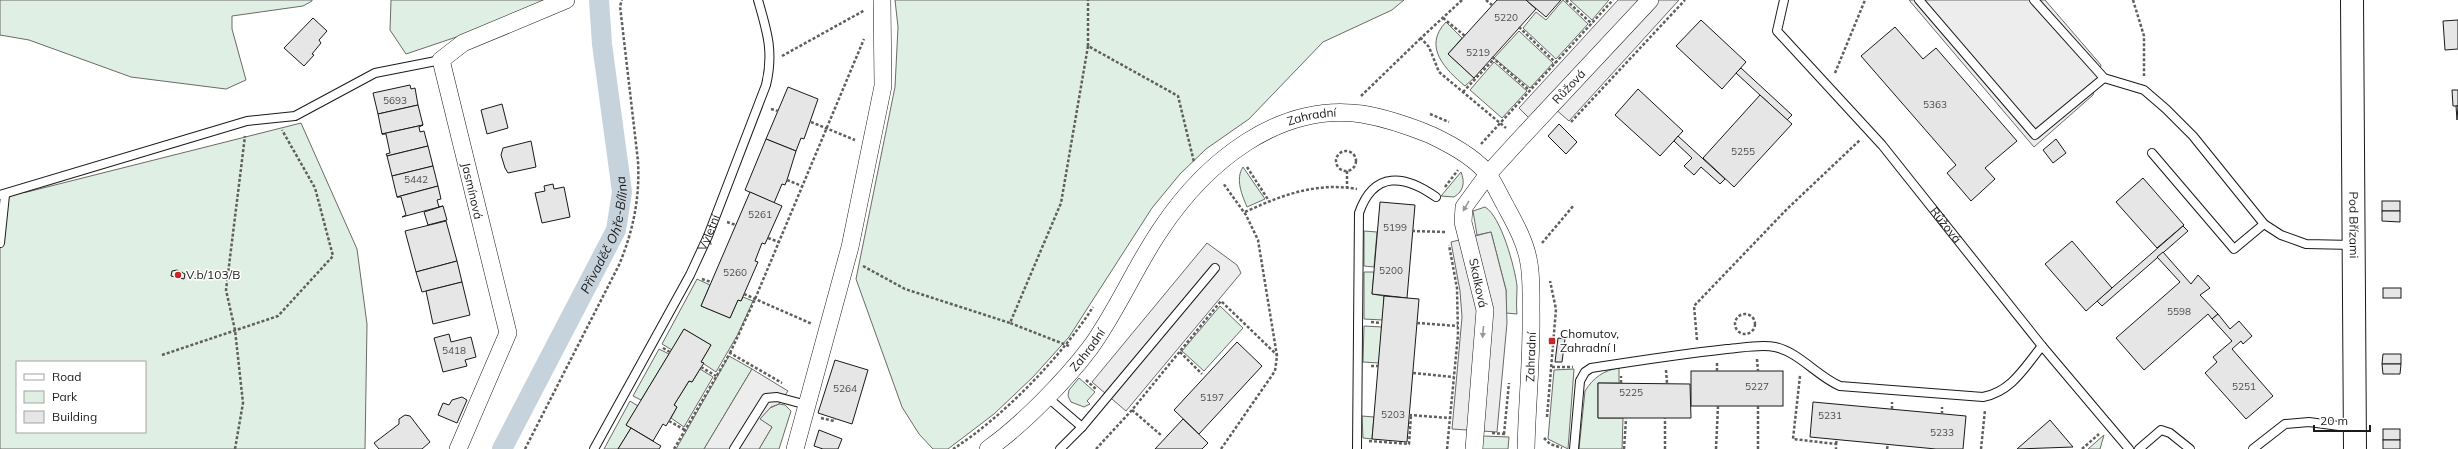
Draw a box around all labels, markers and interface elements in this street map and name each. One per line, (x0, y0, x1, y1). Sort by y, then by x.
house number: 5220 (1494, 11, 1518, 24)
house number: 5219 (1466, 46, 1490, 59)
street label: Růžová (1549, 66, 1588, 107)
house number: 5693 (383, 94, 407, 107)
house number: 5363 (1923, 98, 1947, 111)
street label: Zahradní (1285, 105, 1338, 129)
house number: 5255 (1731, 145, 1755, 158)
street label: Jasmínová (459, 161, 486, 221)
house number: 5442 (404, 173, 428, 186)
water label: Přivaděč Ohře-Bílina (577, 175, 630, 296)
street label: Pod Břízami (2346, 191, 2362, 259)
one-way arrow (1462, 200, 1469, 212)
street label: Růžová (1927, 204, 1965, 246)
house number: 5261 (748, 208, 772, 221)
street label: Výletní (694, 211, 723, 253)
house number: 5199 (1383, 221, 1407, 234)
street label: Skalková (1466, 257, 1491, 309)
house number: 5200 (1379, 264, 1403, 277)
house number: 5260 (723, 266, 747, 279)
place label: V.b/103/B (186, 267, 240, 282)
marker: V.b/103/B (173, 270, 183, 280)
house number: 5598 (2167, 305, 2191, 318)
street label: Zahradní (1066, 325, 1109, 374)
one-way arrow (1480, 326, 1487, 338)
place label: Chomutov, Zahradní I (1560, 326, 1619, 355)
street label: Zahradní (1522, 331, 1539, 382)
marker: Chomutov, Zahradní I (1547, 336, 1557, 346)
house number: 5418 (442, 344, 466, 357)
legend (16, 361, 146, 433)
text: Road (52, 369, 81, 384)
house number: 5227 (1745, 380, 1769, 393)
house number: 5251 (2232, 380, 2256, 393)
house number: 5264 (833, 382, 857, 395)
house number: 5225 (1619, 386, 1643, 399)
text: Park (52, 389, 78, 404)
house number: 5197 (1200, 391, 1224, 404)
scale bar (2314, 407, 2370, 433)
house number: 5203 (1381, 408, 1405, 421)
text: Building (52, 409, 97, 424)
house number: 5231 (1818, 409, 1842, 422)
text: 20 m (2320, 413, 2348, 428)
house number: 5233 (1930, 426, 1954, 439)

